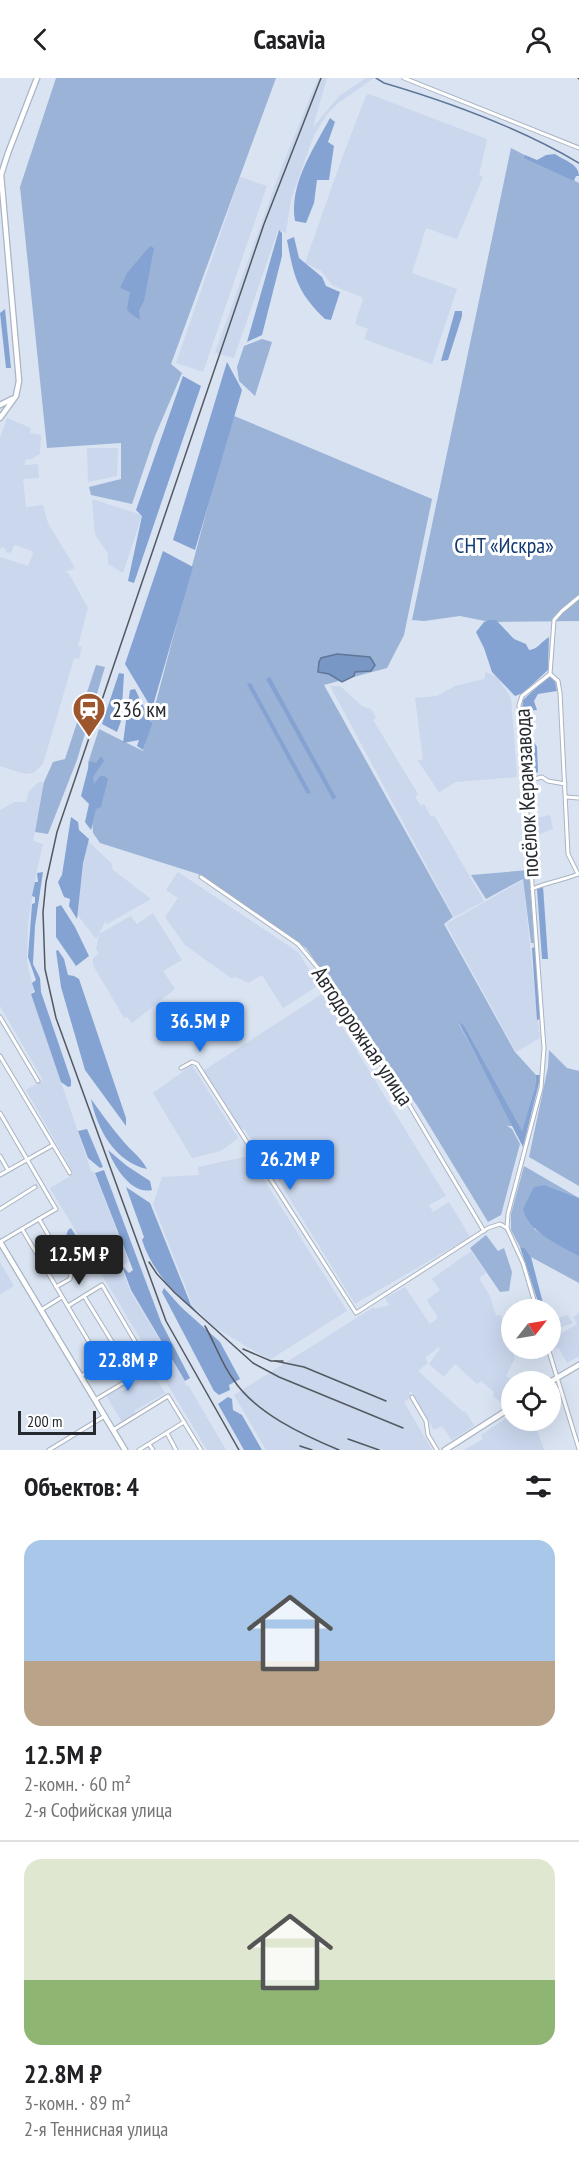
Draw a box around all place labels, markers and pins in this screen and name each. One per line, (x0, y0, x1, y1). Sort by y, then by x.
station icon: 236 км (71, 691, 107, 738)
place label: 236 км (112, 695, 166, 723)
pin: 36.5M ₽ (145, 1002, 255, 1053)
pin: 26.2M ₽ (235, 1140, 345, 1191)
pin: 12.5M ₽ (24, 1235, 134, 1286)
pin: 22.8M ₽ (73, 1341, 183, 1392)

